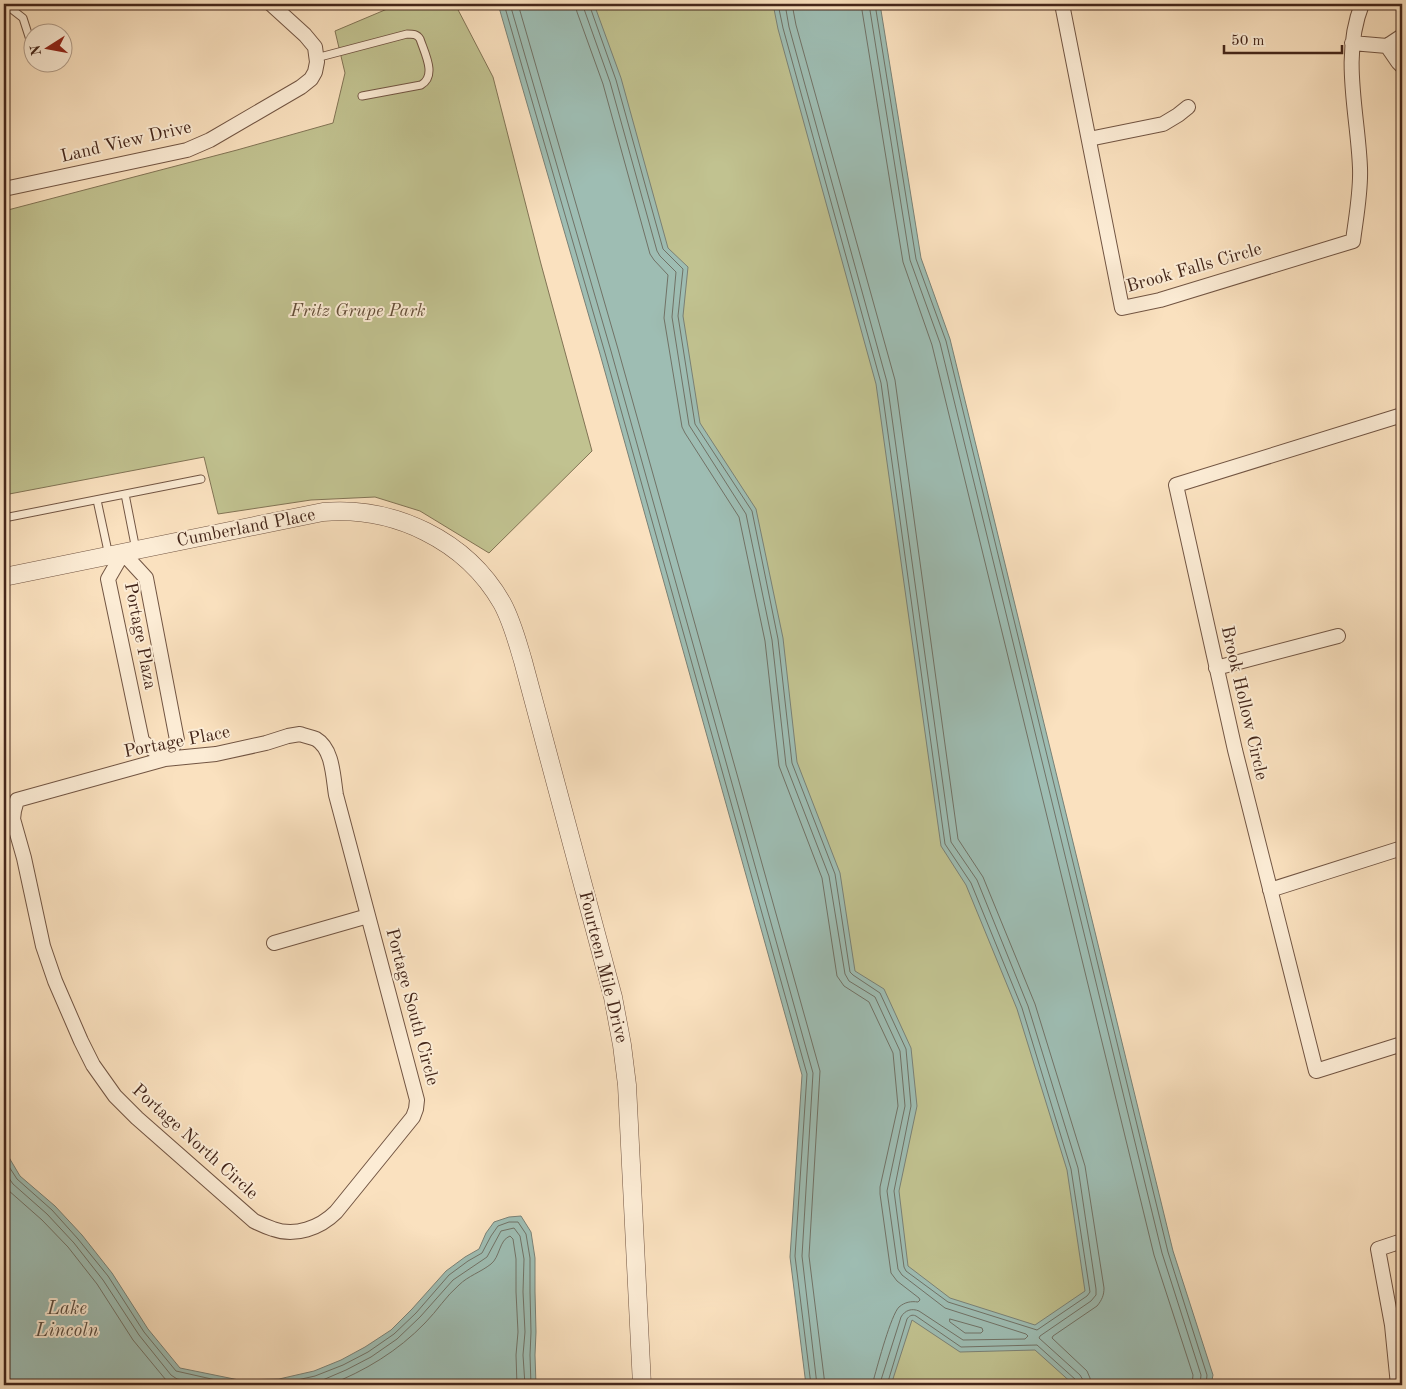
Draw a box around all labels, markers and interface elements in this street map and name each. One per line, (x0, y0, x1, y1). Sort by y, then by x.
north arrow (22, 22, 72, 72)
scale bar (1224, 22, 1341, 54)
text: 50 m (1231, 34, 1265, 49)
text: N (28, 43, 44, 57)
street label: Land View Drive (59, 118, 193, 166)
street label: Brook Falls Circle (1124, 240, 1264, 296)
park label: Fritz Grupe Park (289, 302, 426, 320)
street label: Cumberland Place (175, 506, 317, 550)
street label: Portage Plaza (121, 581, 159, 691)
street label: Brook Hollow Circle (1217, 624, 1271, 782)
street label: Portage Place (122, 723, 232, 761)
street label: Fourteen Mile Drive (575, 889, 631, 1045)
street label: Portage South Circle (382, 926, 442, 1088)
street label: Portage North Circle (129, 1081, 261, 1203)
water label: Lake Lincoln (34, 1300, 99, 1341)

